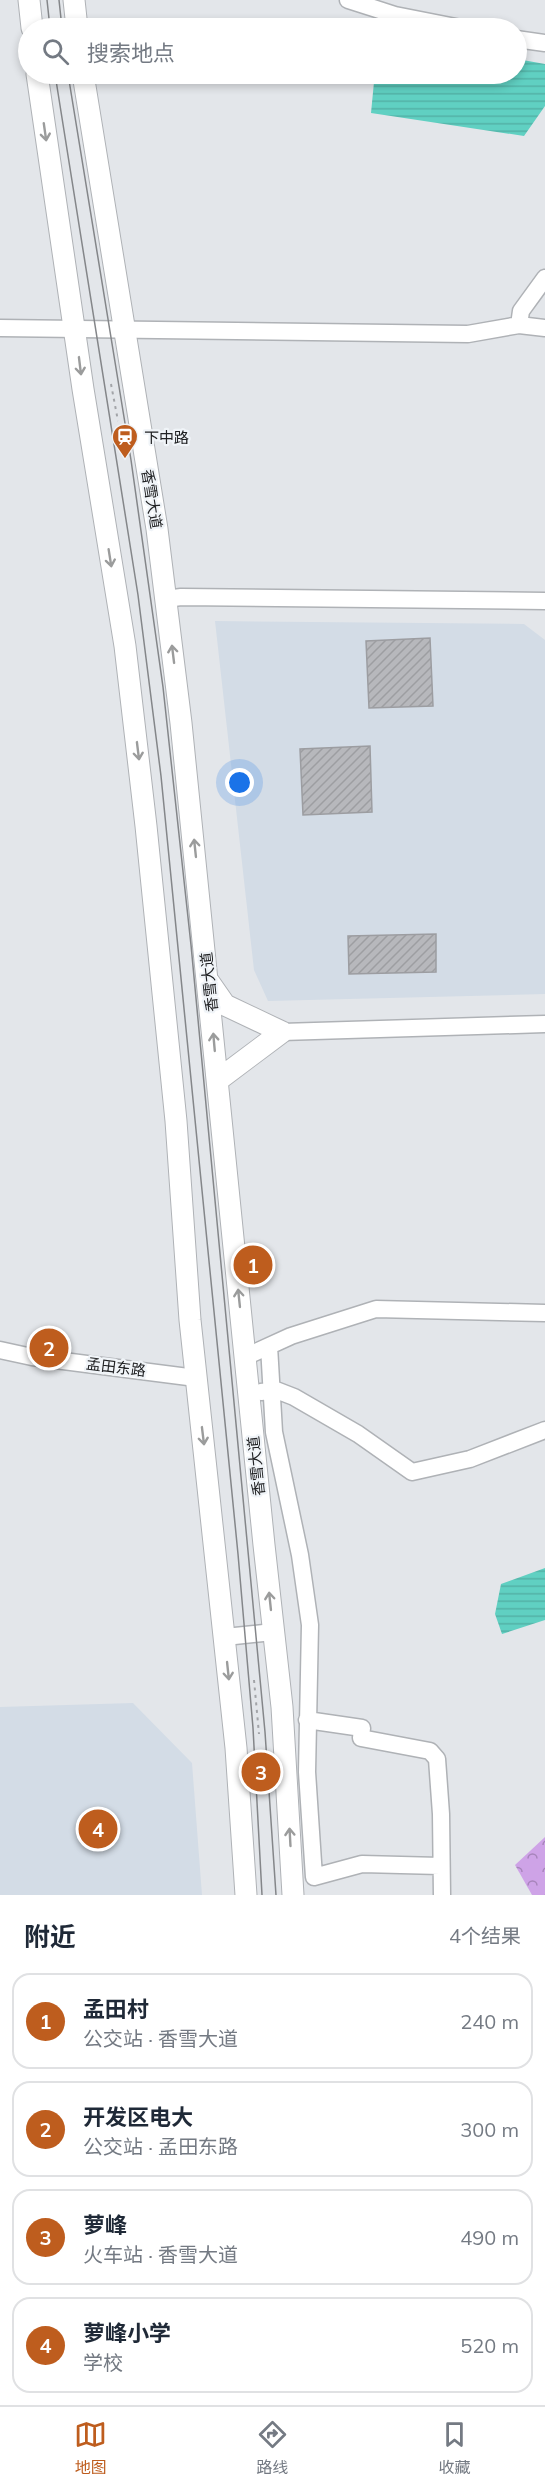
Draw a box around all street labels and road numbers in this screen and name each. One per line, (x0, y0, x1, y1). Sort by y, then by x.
street label: 香雪大道 (138, 468, 166, 530)
street label: 香雪大道 (196, 951, 222, 1013)
street label: 孟田东路 (85, 1354, 147, 1380)
street label: 香雪大道 (243, 1435, 269, 1497)

